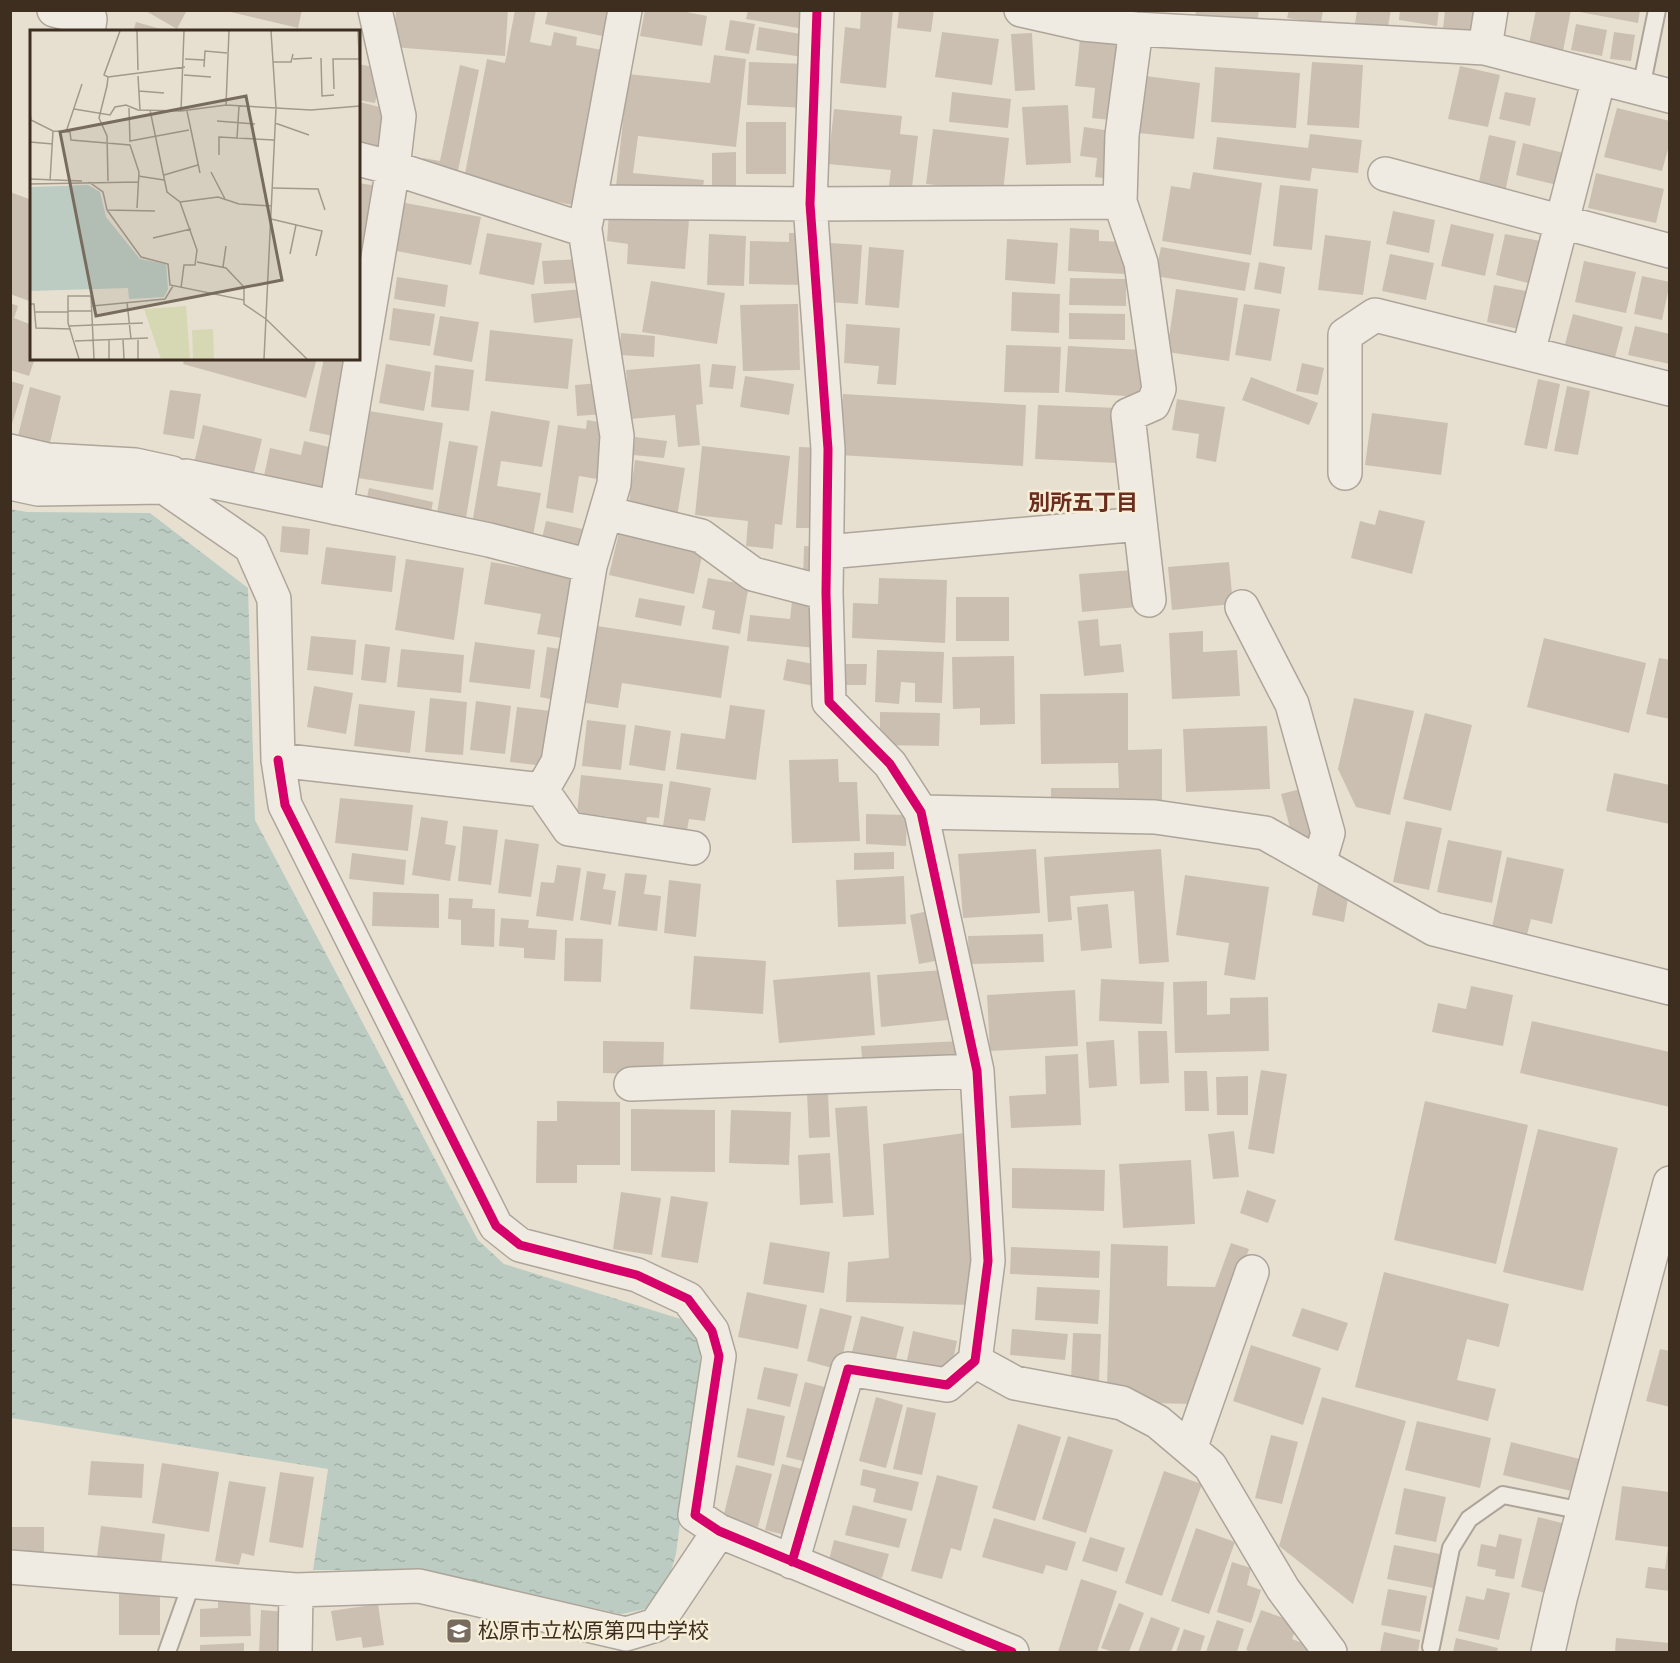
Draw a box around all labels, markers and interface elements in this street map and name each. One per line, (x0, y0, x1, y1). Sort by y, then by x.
inset map (30, 30, 360, 360)
district label: 別所五丁目 (1028, 490, 1138, 515)
school or university icon: 松原市立松原第四中学校 (444, 1616, 474, 1646)
place label: 松原市立松原第四中学校 (478, 1619, 709, 1643)

